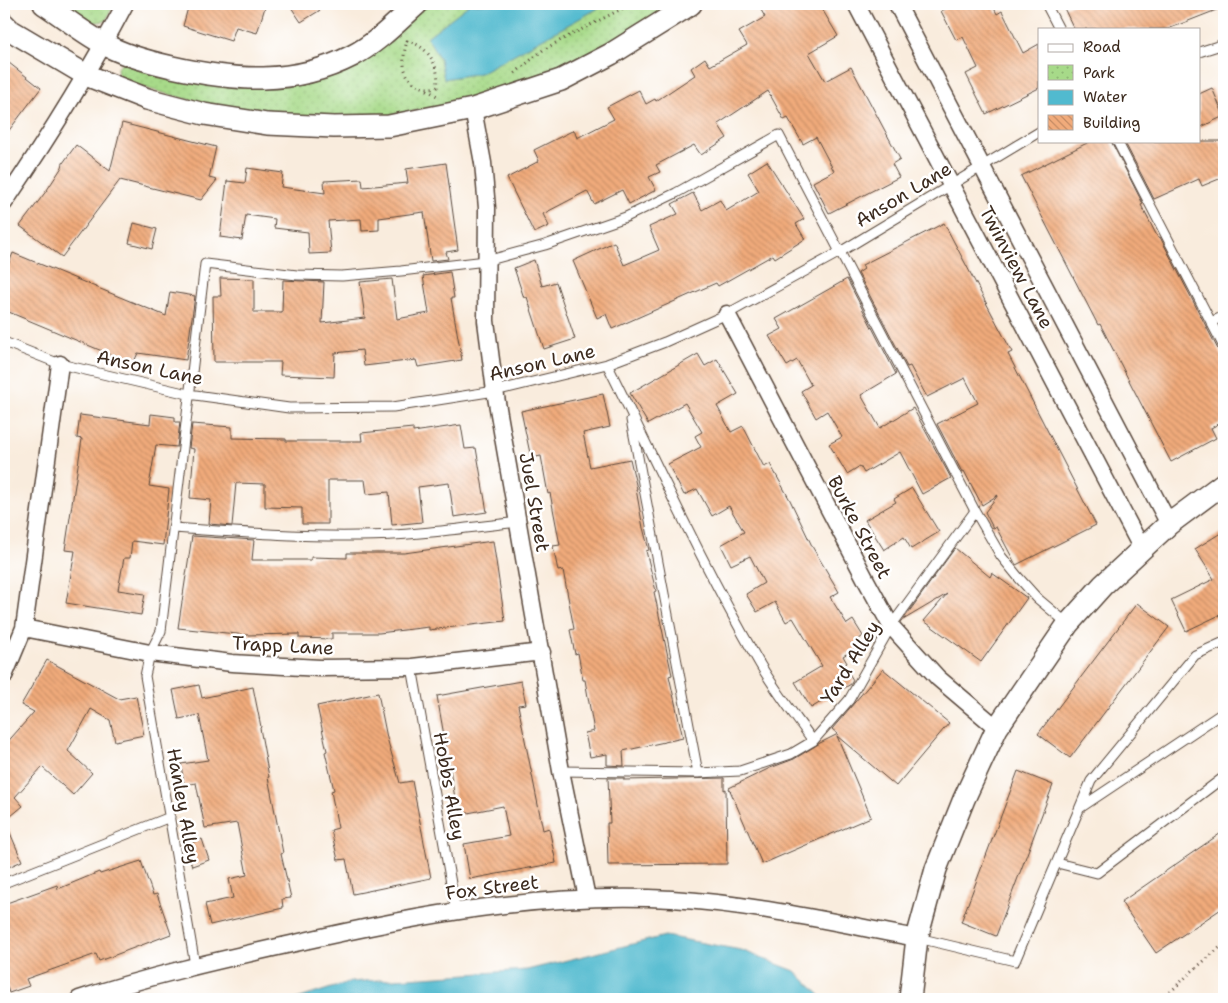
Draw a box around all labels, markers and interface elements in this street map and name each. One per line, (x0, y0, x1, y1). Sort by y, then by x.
legend (1038, 28, 1200, 142)
text: Road (1083, 37, 1121, 57)
text: Park (1083, 63, 1115, 83)
text: Water (1083, 87, 1127, 107)
text: Building (1083, 113, 1140, 133)
street label: Anson Lane (850, 156, 956, 233)
street label: Twinview Lane (974, 201, 1059, 333)
street label: Anson Lane (487, 338, 598, 387)
street label: Anson Lane (94, 344, 205, 391)
street label: Juel Street (513, 450, 556, 554)
street label: Burke Street (822, 471, 897, 583)
street label: Yard Alley (815, 616, 886, 709)
street label: Trapp Lane (232, 630, 334, 661)
street label: Hobbs Alley (428, 730, 471, 842)
street label: Hanley Alley (161, 746, 206, 866)
street label: Fox Street (444, 869, 540, 906)

